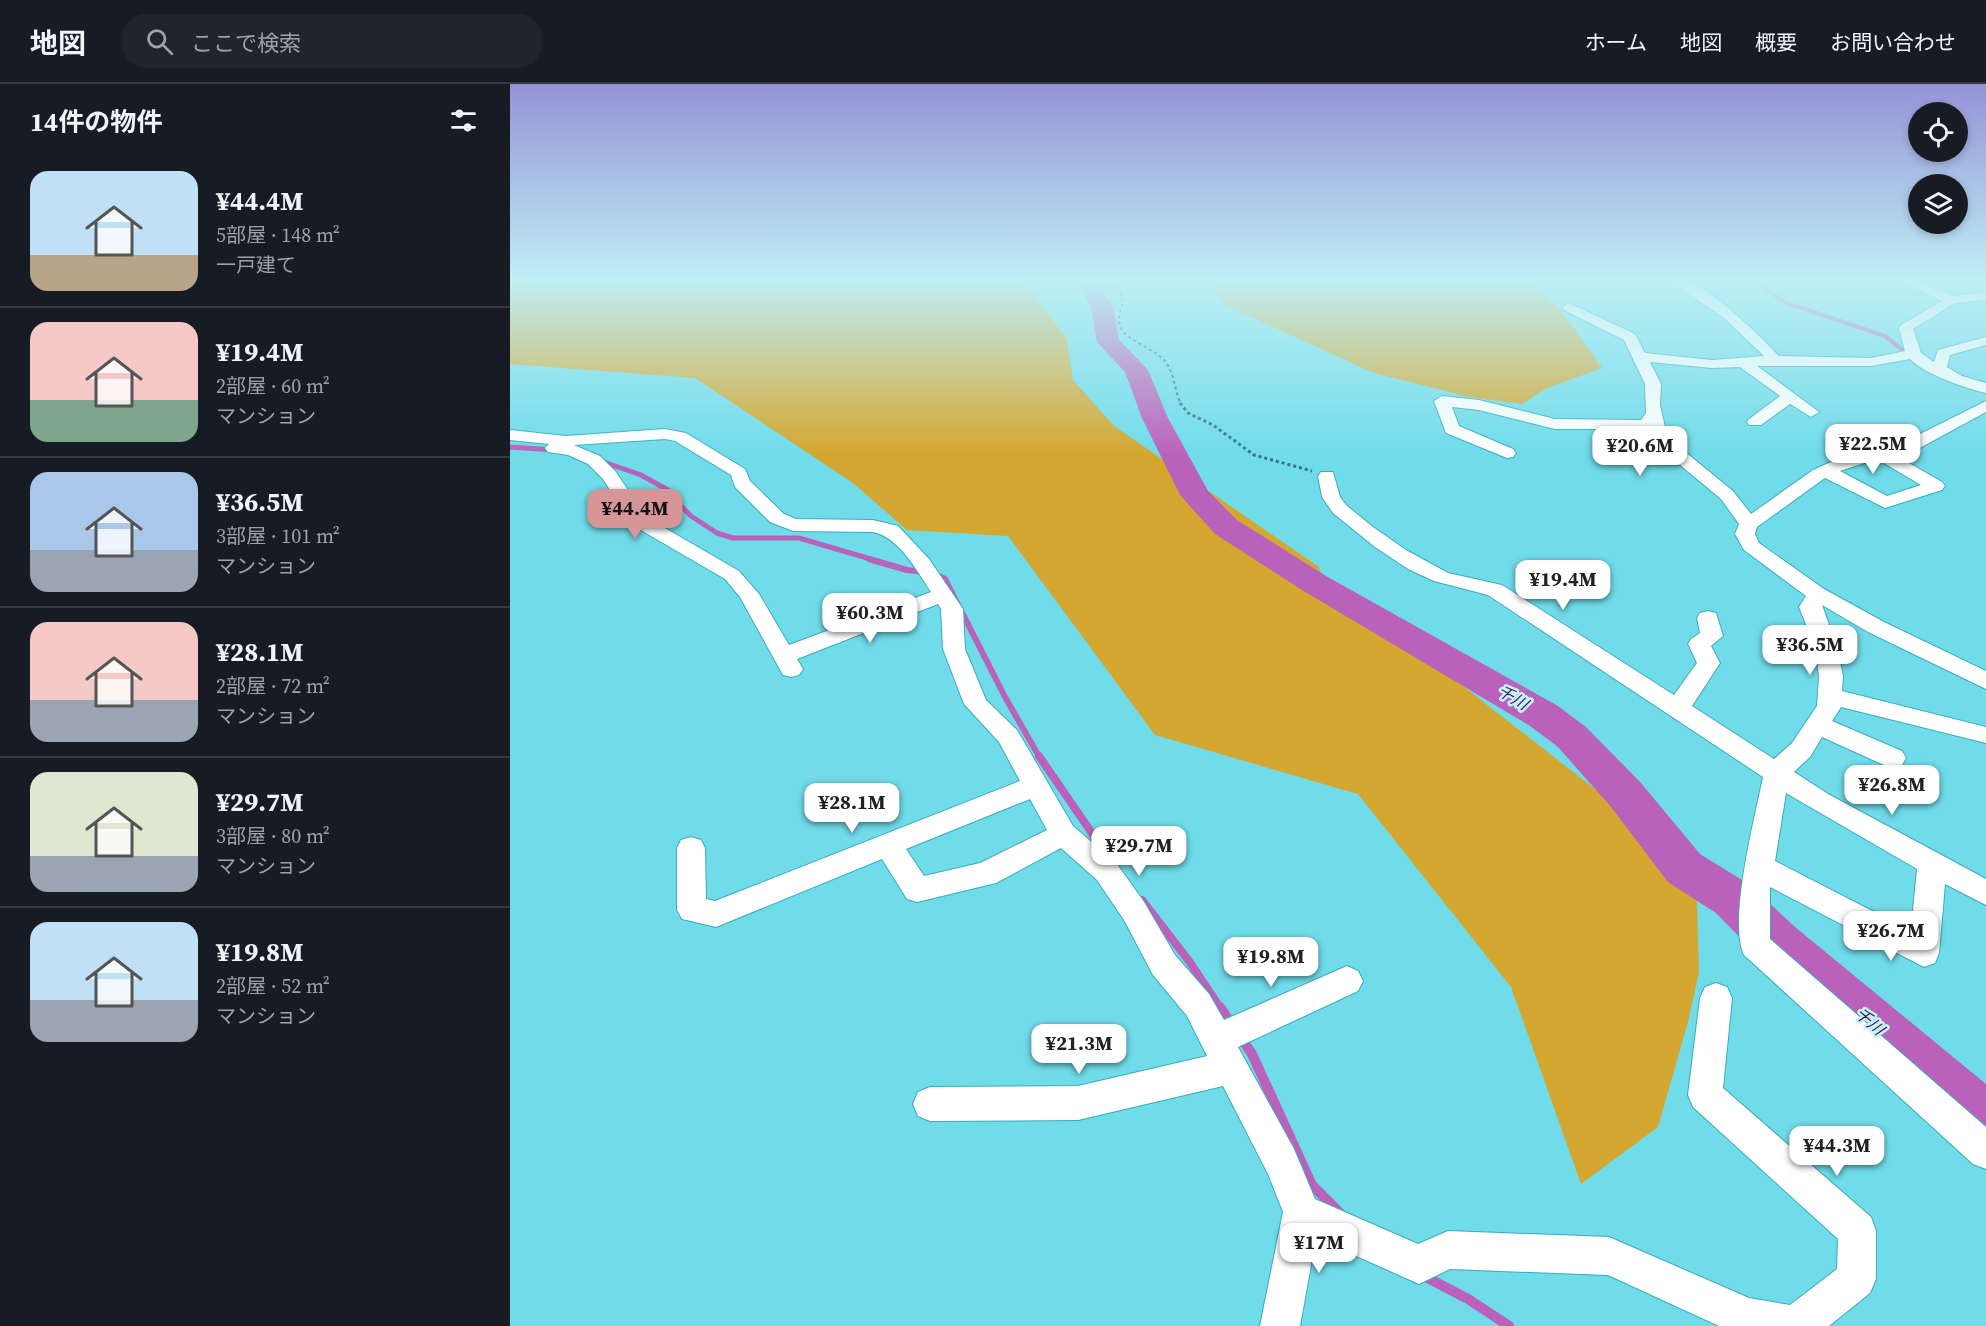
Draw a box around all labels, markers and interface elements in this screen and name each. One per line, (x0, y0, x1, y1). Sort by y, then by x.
search box (122, 14, 542, 68)
text: 地図 (30, 24, 86, 62)
icon: search (143, 25, 176, 58)
text: ここで検索 (191, 28, 301, 58)
text: ホーム (1585, 28, 1647, 57)
text: 地図 (1680, 28, 1722, 57)
text: 概要 (1755, 28, 1797, 57)
text: お問い合わせ (1830, 28, 1956, 57)
map controls (1908, 102, 1968, 234)
button: locate (1908, 102, 1968, 162)
text: 14件の物件 (30, 104, 162, 140)
icon: filters (447, 104, 480, 137)
button: layers (1908, 174, 1968, 234)
text: ¥44.4M (216, 183, 303, 219)
icon: home (78, 195, 150, 267)
text: 5部屋 · 148 m² (216, 221, 340, 249)
text: 一戸建て (216, 251, 296, 279)
text: ¥19.4M (216, 334, 303, 370)
icon: home (78, 346, 150, 418)
text: 2部屋 · 60 m² (216, 372, 330, 400)
text: マンション (216, 402, 316, 430)
pin: ¥22.5M (1824, 424, 1922, 475)
pin: ¥20.6M (1591, 426, 1689, 477)
text: ¥22.5M (1839, 429, 1907, 457)
text: ¥20.6M (1606, 431, 1674, 459)
text: ¥36.5M (216, 484, 303, 520)
pin: ¥44.4M (586, 489, 684, 540)
text: ¥44.4M (601, 494, 669, 522)
icon: home (78, 496, 150, 568)
text: 3部屋 · 101 m² (216, 522, 340, 550)
text: マンション (216, 552, 316, 580)
pin: ¥19.4M (1514, 560, 1612, 611)
text: ¥19.4M (1529, 565, 1597, 593)
pin: ¥60.3M (821, 593, 919, 644)
text: ¥60.3M (836, 598, 904, 626)
pin: ¥36.5M (1761, 625, 1859, 676)
text: ¥36.5M (1776, 630, 1844, 658)
text: ¥28.1M (216, 634, 303, 670)
icon: home (78, 646, 150, 718)
text: 2部屋 · 72 m² (216, 672, 330, 700)
water label: 千川 (1494, 679, 1534, 716)
text: マンション (216, 702, 316, 730)
pin: ¥26.8M (1843, 765, 1941, 816)
text: ¥26.8M (1858, 770, 1926, 798)
pin: ¥28.1M (803, 783, 901, 834)
text: ¥29.7M (216, 784, 303, 820)
text: ¥28.1M (818, 788, 886, 816)
icon: home (78, 796, 150, 868)
text: 3部屋 · 80 m² (216, 822, 330, 850)
pin: ¥29.7M (1090, 826, 1188, 877)
text: ¥29.7M (1105, 831, 1173, 859)
text: マンション (216, 852, 316, 880)
pin: ¥26.7M (1842, 911, 1940, 962)
text: ¥26.7M (1857, 916, 1925, 944)
text: ¥19.8M (216, 934, 303, 970)
pin: ¥19.8M (1222, 937, 1320, 988)
text: ¥19.8M (1237, 942, 1305, 970)
icon: home (78, 946, 150, 1018)
text: 2部屋 · 52 m² (216, 972, 330, 1000)
text: マンション (216, 1002, 316, 1030)
water label: 千川 (1851, 1002, 1891, 1041)
pin: ¥21.3M (1030, 1024, 1128, 1075)
text: ¥21.3M (1045, 1029, 1113, 1057)
pin: ¥44.3M (1788, 1126, 1886, 1177)
text: ¥44.3M (1803, 1131, 1871, 1159)
pin: ¥17M (1283, 1223, 1355, 1274)
text: ¥17M (1294, 1228, 1344, 1256)

